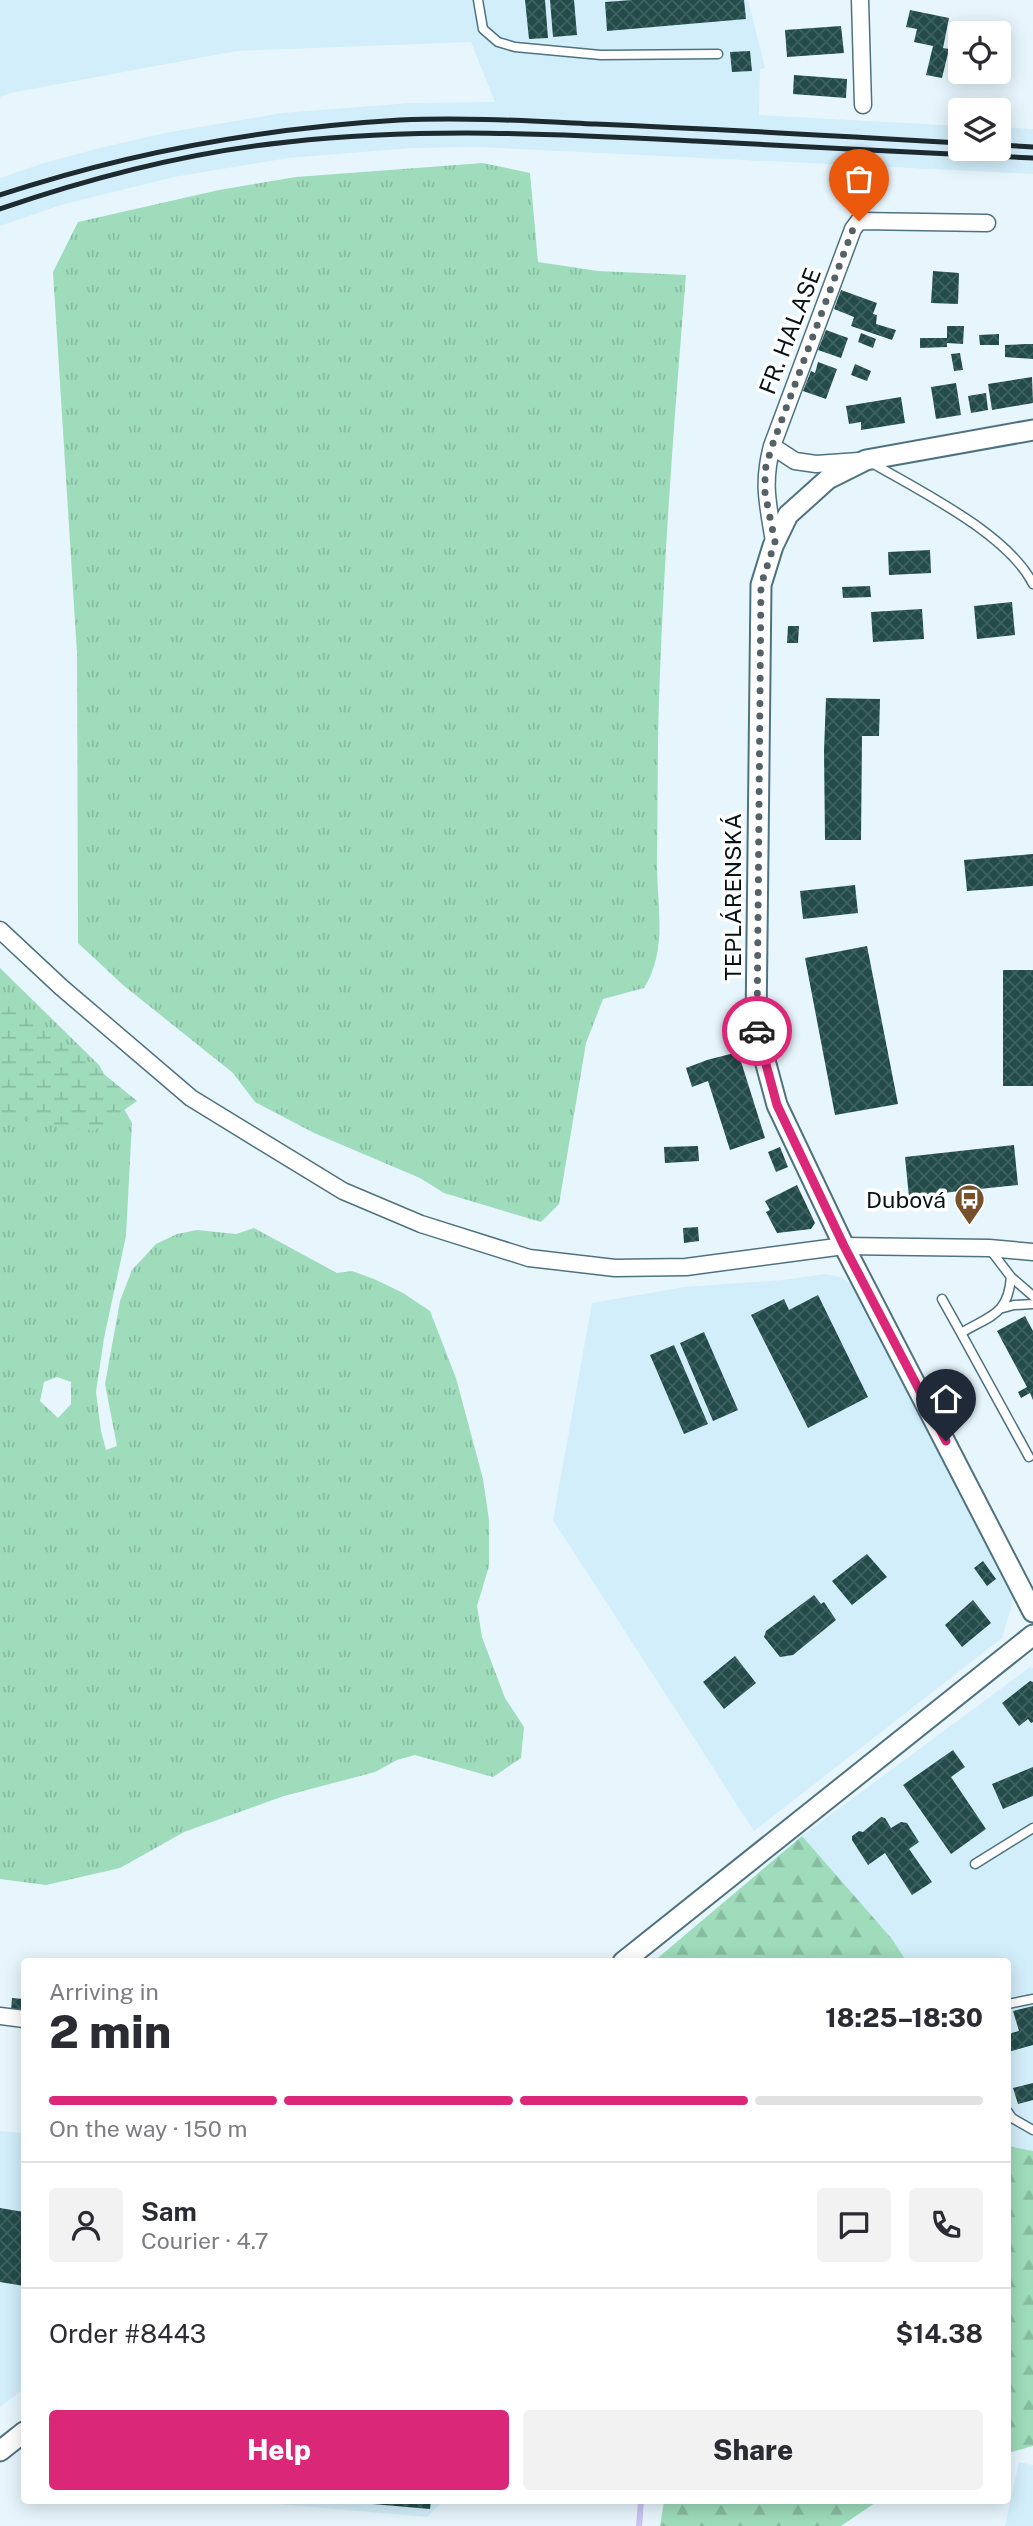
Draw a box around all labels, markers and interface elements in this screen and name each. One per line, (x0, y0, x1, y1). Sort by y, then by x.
map controls (948, 21, 1011, 161)
button: locate (948, 21, 1011, 84)
button: layers (948, 98, 1011, 161)
pin (829, 149, 889, 221)
icon: bag (840, 160, 878, 198)
street label: FR. HALASE (753, 264, 826, 398)
street label: TEPLÁRENSKÁ (719, 813, 746, 981)
courier (722, 996, 792, 1066)
icon: car (738, 1012, 776, 1050)
bus stop icon: Dubová (952, 1183, 986, 1227)
place label: Dubová (866, 1186, 946, 1213)
pin (916, 1369, 976, 1441)
icon: home (927, 1380, 965, 1418)
text: Arriving in (49, 1978, 159, 2005)
text: 18:25–18:30 (825, 2002, 983, 2033)
text: 2 min (49, 2004, 171, 2058)
text: On the way · 150 m (49, 2115, 247, 2142)
button: person (49, 2188, 123, 2262)
button: chat (817, 2188, 891, 2262)
button: phone (909, 2188, 983, 2262)
text: Sam (141, 2196, 197, 2227)
text: Courier · 4.7 (141, 2227, 269, 2254)
text: Order #8443 (49, 2318, 206, 2349)
text: $14.38 (895, 2318, 983, 2349)
button: Help (49, 2410, 509, 2490)
button: Share (523, 2410, 983, 2490)

